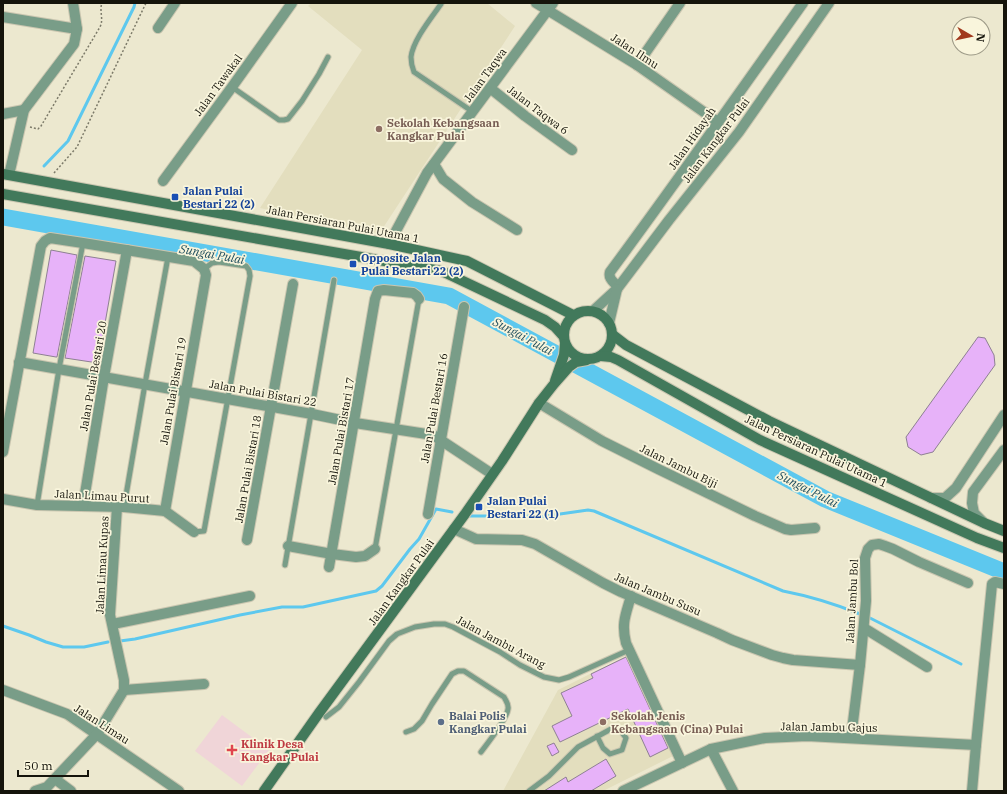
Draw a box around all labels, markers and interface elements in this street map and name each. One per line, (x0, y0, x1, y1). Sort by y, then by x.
north arrow (951, 16, 991, 56)
street label: Jalan Ilmu (608, 30, 662, 72)
text: N (973, 32, 988, 43)
street label: Jalan Taqwa (461, 45, 509, 105)
street label: Jalan Tawakal (191, 51, 245, 119)
street label: Jalan Taqwa 6 (505, 82, 571, 138)
street label: Jalan Kangkar Pulai (679, 94, 753, 185)
street label: Jalan Hidayah (665, 104, 719, 172)
place label: Sekolah Kebangsaan Kangkar Pulai (387, 116, 499, 143)
marker: Sekolah Kebangsaan Kangkar Pulai (374, 124, 384, 134)
place label: Jalan Pulai Bestari 22 (2) (183, 184, 255, 211)
marker: Jalan Pulai Bestari 22 (2) (170, 192, 180, 202)
street label: Jalan Persiaran Pulai Utama 1 (265, 202, 421, 246)
water label: Sungai Pulai (177, 241, 246, 267)
place label: Opposite Jalan Pulai Bestari 22 (2) (361, 251, 463, 278)
marker: Opposite Jalan Pulai Bestari 22 (2) (348, 259, 358, 269)
water label: Sungai Pulai (490, 313, 556, 358)
street label: Jalan Pulai Bestari 20 (76, 320, 110, 432)
street label: Jalan Pulai Bistari 19 (157, 336, 189, 446)
street label: Jalan Pulai Bestari 16 (417, 352, 451, 464)
street label: Jalan Pulai Bistari 17 (325, 376, 357, 486)
street label: Jalan Pulai Bistari 22 (208, 377, 318, 409)
street label: Jalan Persiaran Pulai Utama 1 (743, 412, 889, 490)
street label: Jalan Pulai Bistari 18 (232, 414, 264, 524)
street label: Jalan Jambu Biji (638, 441, 721, 491)
water label: Sungai Pulai (774, 467, 841, 511)
street label: Jalan Limau Purut (54, 487, 150, 505)
place label: Jalan Pulai Bestari 22 (1) (487, 494, 559, 521)
marker: Jalan Pulai Bestari 22 (1) (474, 502, 484, 512)
street label: Jalan Limau Kupas (92, 516, 112, 614)
street label: Jalan Kangkar Pulai (365, 536, 437, 628)
street label: Jalan Jambu Bol (843, 559, 861, 643)
street label: Jalan Jambu Susu (613, 569, 704, 619)
street label: Jalan Jambu Arang (454, 613, 548, 671)
street label: Jalan Limau (72, 701, 132, 747)
place label: Balai Polis Kangkar Pulai (449, 709, 527, 736)
place label: Sekolah Jenis Kebangsaan (Cina) Pulai (611, 709, 744, 736)
marker: Balai Polis Kangkar Pulai (436, 717, 446, 727)
marker: Sekolah Jenis Kebangsaan (Cina) Pulai (598, 717, 608, 727)
street label: Jalan Jambu Gajus (780, 719, 878, 735)
place label: Klinik Desa Kangkar Pulai (241, 737, 319, 764)
marker: Klinik Desa Kangkar Pulai (226, 744, 238, 756)
scale bar (18, 752, 88, 778)
text: 50 m (24, 758, 53, 773)

